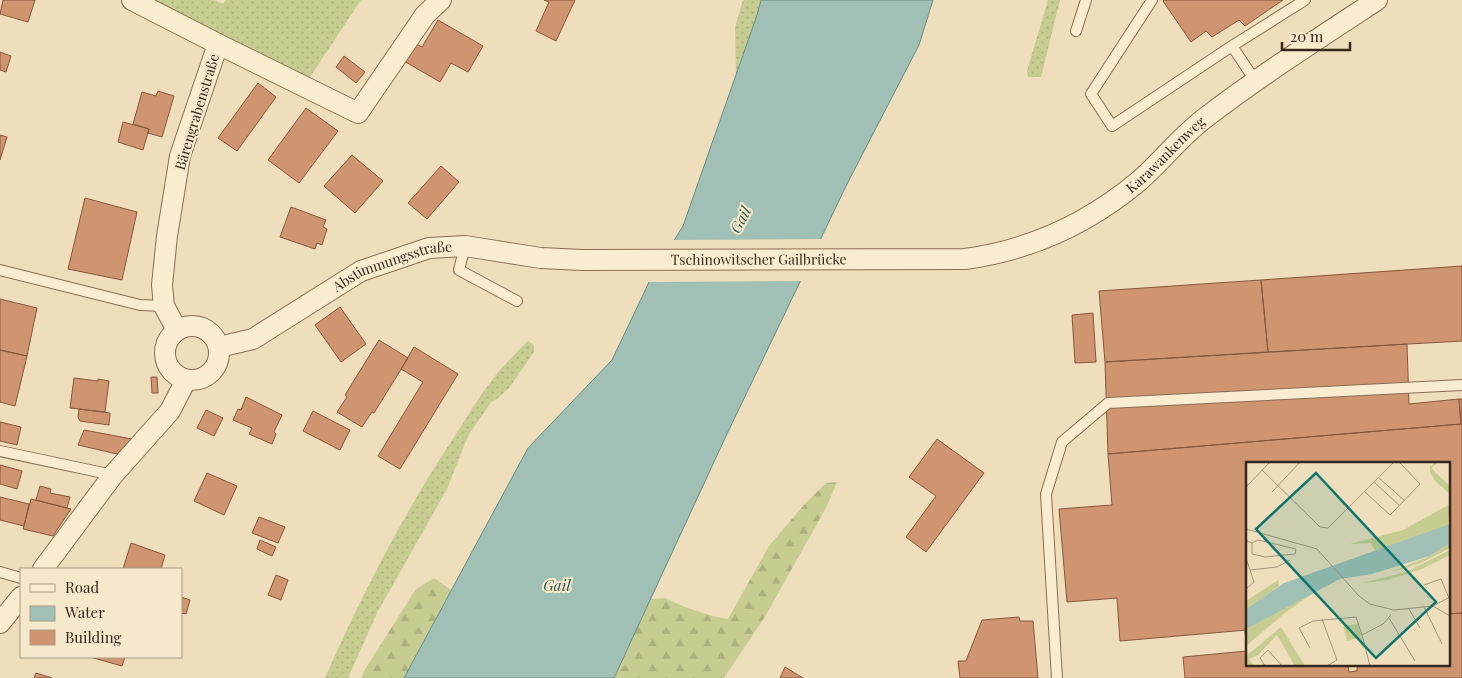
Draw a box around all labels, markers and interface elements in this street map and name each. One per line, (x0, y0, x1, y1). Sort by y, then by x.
scale bar (1282, 20, 1350, 52)
text: 20 m (1290, 26, 1324, 46)
street label: Bärengrabenstraße (170, 51, 223, 172)
street label: Karawankenweg (1122, 111, 1209, 197)
water label: Gail (725, 202, 756, 236)
street label: Abstimmungsstraße (328, 237, 452, 296)
street label: Tschinowitscher Gailbrücke (671, 249, 847, 269)
inset map (1246, 462, 1450, 666)
legend (20, 568, 182, 658)
water label: Gail (543, 575, 572, 595)
text: Road (65, 577, 99, 597)
text: Water (64, 602, 105, 622)
text: Building (65, 627, 122, 647)

